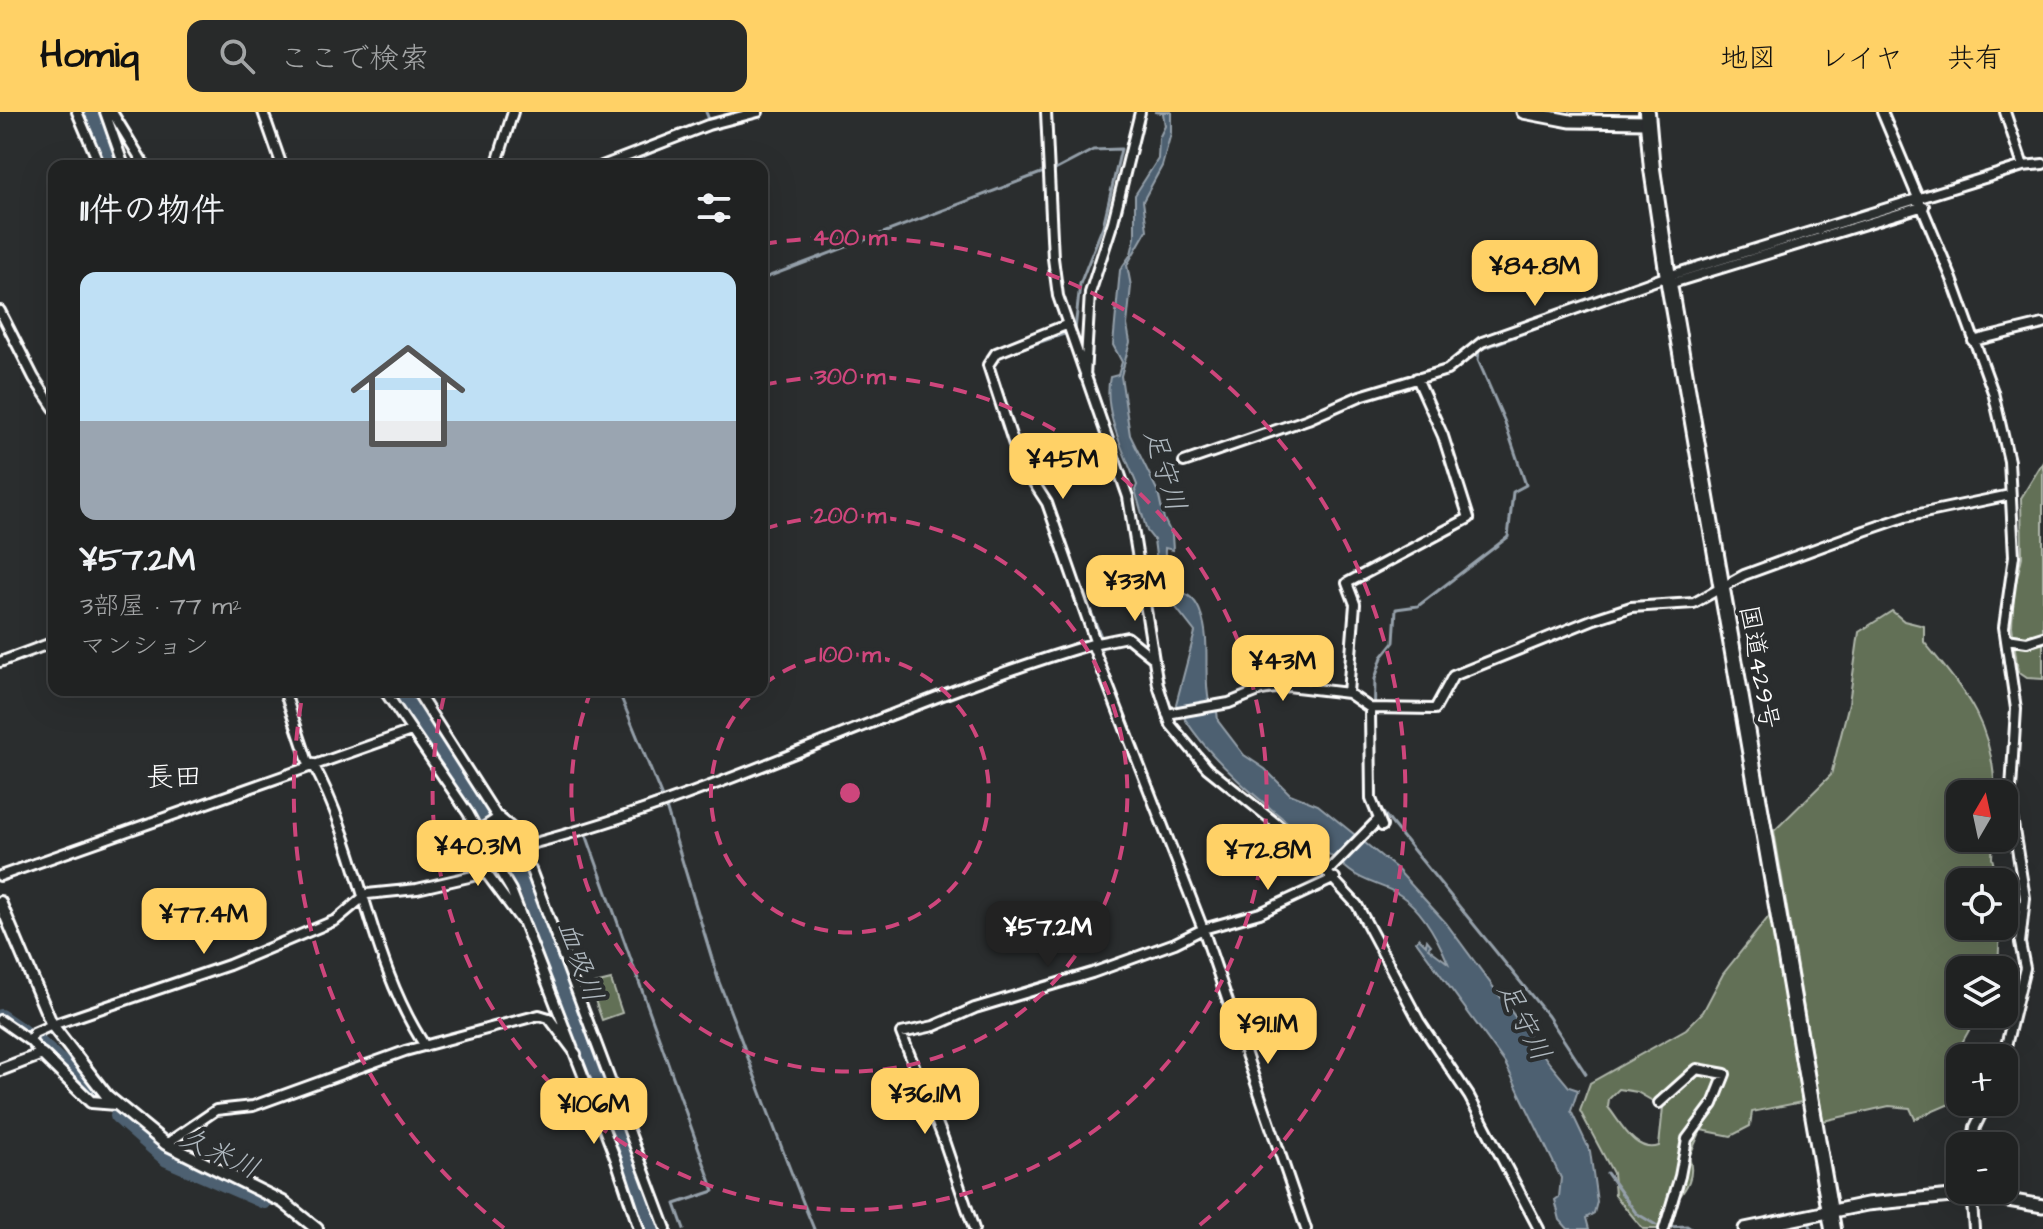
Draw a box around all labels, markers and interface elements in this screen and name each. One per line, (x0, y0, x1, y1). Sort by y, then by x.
search box (187, 20, 747, 92)
text: Homiq (40, 30, 139, 82)
icon: search (215, 34, 259, 78)
text: ここで検索 (279, 38, 429, 80)
text: 地図 (1720, 39, 1776, 78)
text: レイヤ (1820, 39, 1903, 78)
text: 共有 (1947, 39, 2003, 78)
icon: filters (692, 186, 736, 230)
text: 11件の物件 (80, 187, 225, 235)
text: 400 m (813, 221, 888, 255)
pin: ¥84.8M (1470, 240, 1600, 308)
text: ¥84.8M (1490, 248, 1580, 284)
icon: home (336, 324, 480, 468)
text: 300 m (814, 360, 886, 394)
water label: 足守川 (1134, 425, 1195, 516)
pin: ¥45M (1016, 433, 1110, 501)
text: ¥45M (1027, 441, 1099, 477)
text: 200 m (813, 499, 886, 533)
text: ¥57.2M (80, 536, 196, 584)
pin: ¥33M (1088, 555, 1182, 623)
text: ¥33M (1104, 563, 1166, 599)
text: 3部屋 · 77 m² (80, 588, 242, 624)
street label: 国道429号 (1730, 602, 1788, 732)
text: マンション (80, 628, 209, 664)
pin: ¥43M (1236, 635, 1330, 703)
text: 100 m (819, 638, 881, 672)
text: ¥43M (1250, 643, 1316, 679)
district label: 長田 (146, 758, 202, 797)
centre of rings (836, 779, 864, 807)
north arrow (1946, 780, 2018, 852)
map controls (1946, 780, 2018, 1204)
pin: ¥40.3M (413, 820, 543, 888)
pin: ¥72.8M (1203, 824, 1333, 892)
text: ¥40.3M (435, 828, 521, 864)
text: ¥72.8M (1225, 832, 1311, 868)
button: locate (1946, 868, 2018, 940)
pin: ¥77.4M (139, 888, 269, 956)
text: ¥77.4M (160, 896, 248, 932)
pin: ¥57.2M (983, 901, 1113, 969)
text: ¥57.2M (1004, 909, 1092, 945)
water label: 血吸川 (547, 915, 612, 1008)
button: layers (1946, 956, 2018, 1028)
water label: 足守川 (1487, 975, 1560, 1068)
pin: ¥91.1M (1203, 998, 1333, 1066)
text: ¥91.1M (1238, 1006, 1298, 1042)
button: + (1946, 1044, 2018, 1116)
pin: ¥36.1M (860, 1068, 990, 1136)
text: ¥36.1M (889, 1076, 961, 1112)
pin: ¥106M (538, 1078, 650, 1146)
text: ¥106M (558, 1086, 630, 1122)
water label: 久米川 (173, 1118, 266, 1189)
button: − (1946, 1132, 2018, 1204)

